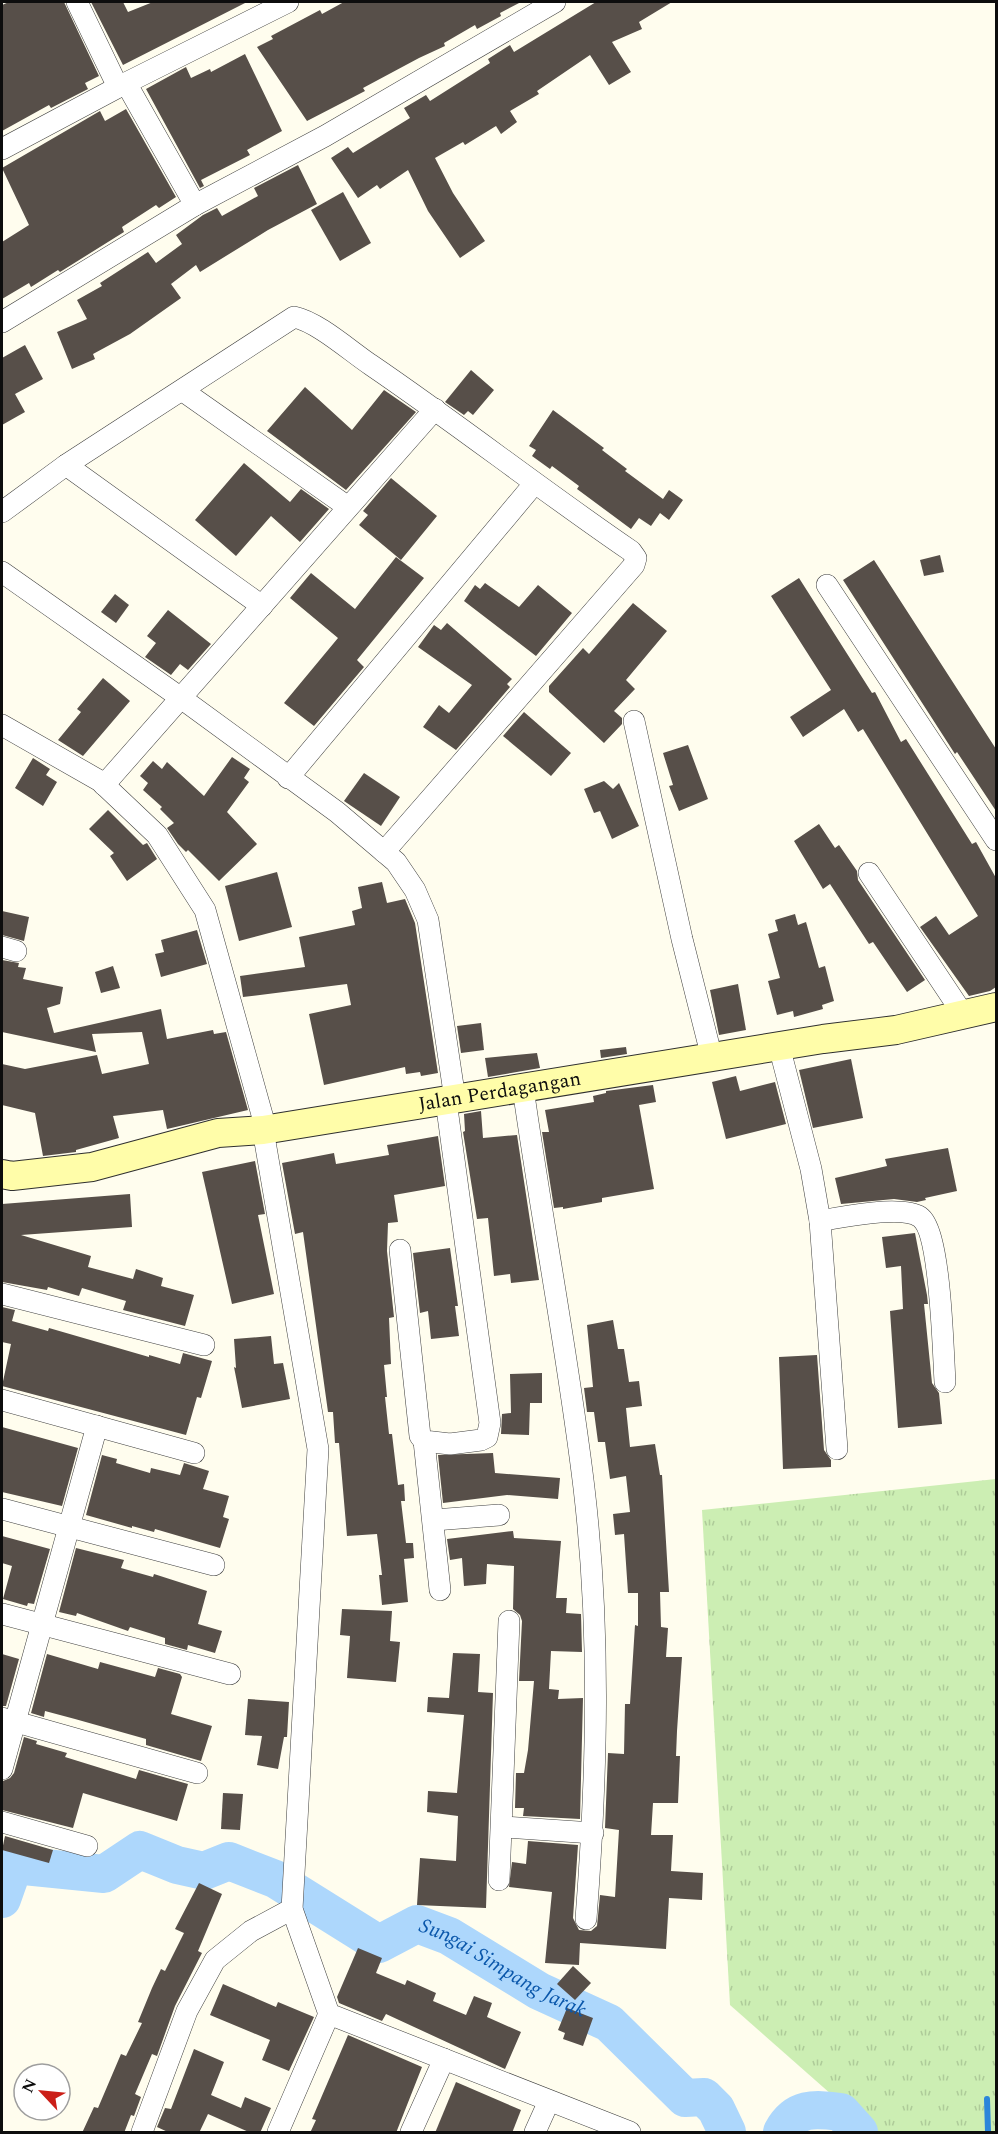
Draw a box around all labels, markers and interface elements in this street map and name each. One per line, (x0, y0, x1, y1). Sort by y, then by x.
street label: Jalan Perdagangan (416, 1064, 583, 1120)
water label: Sungai Simpang Jarak (415, 1910, 592, 2027)
north arrow (12, 2062, 72, 2122)
text: N (16, 2075, 43, 2097)

